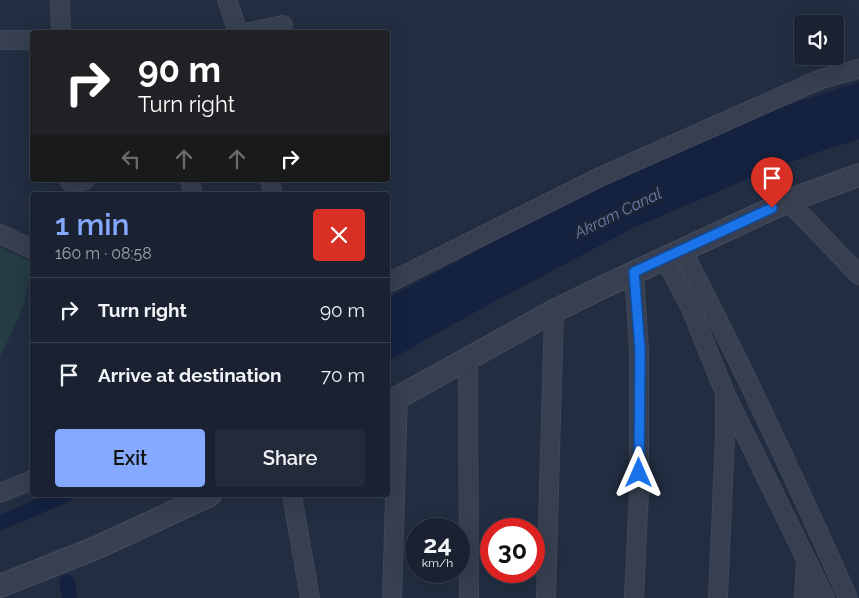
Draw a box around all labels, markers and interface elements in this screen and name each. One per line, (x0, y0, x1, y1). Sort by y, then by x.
map controls (794, 15, 844, 65)
button: sound (794, 15, 844, 65)
text: 90 m (138, 49, 221, 90)
icon: right (55, 50, 120, 115)
text: Turn right (138, 91, 235, 117)
icon: left (117, 145, 145, 173)
icon: ahead (170, 145, 198, 173)
icon: ahead (223, 145, 251, 173)
icon: right (276, 145, 304, 173)
pin (751, 157, 793, 208)
icon: arrive (758, 164, 786, 192)
water label: Akram Canal (570, 184, 665, 243)
text: 1 min (55, 207, 130, 242)
button: close (313, 209, 365, 261)
text: 160 m · 08:58 (55, 244, 152, 263)
icon: right (55, 296, 83, 324)
text: Turn right (98, 299, 187, 321)
text: 90 m (320, 299, 365, 321)
icon: arrive (55, 361, 83, 389)
text: Arrive at destination (98, 364, 282, 386)
text: 70 m (321, 364, 365, 386)
button: Exit (55, 429, 205, 487)
button: Share (215, 429, 365, 487)
position arrow (612, 446, 664, 498)
speed limit sign: 30 (480, 518, 545, 583)
text: 24 (423, 529, 452, 559)
text: km/h (422, 556, 453, 570)

